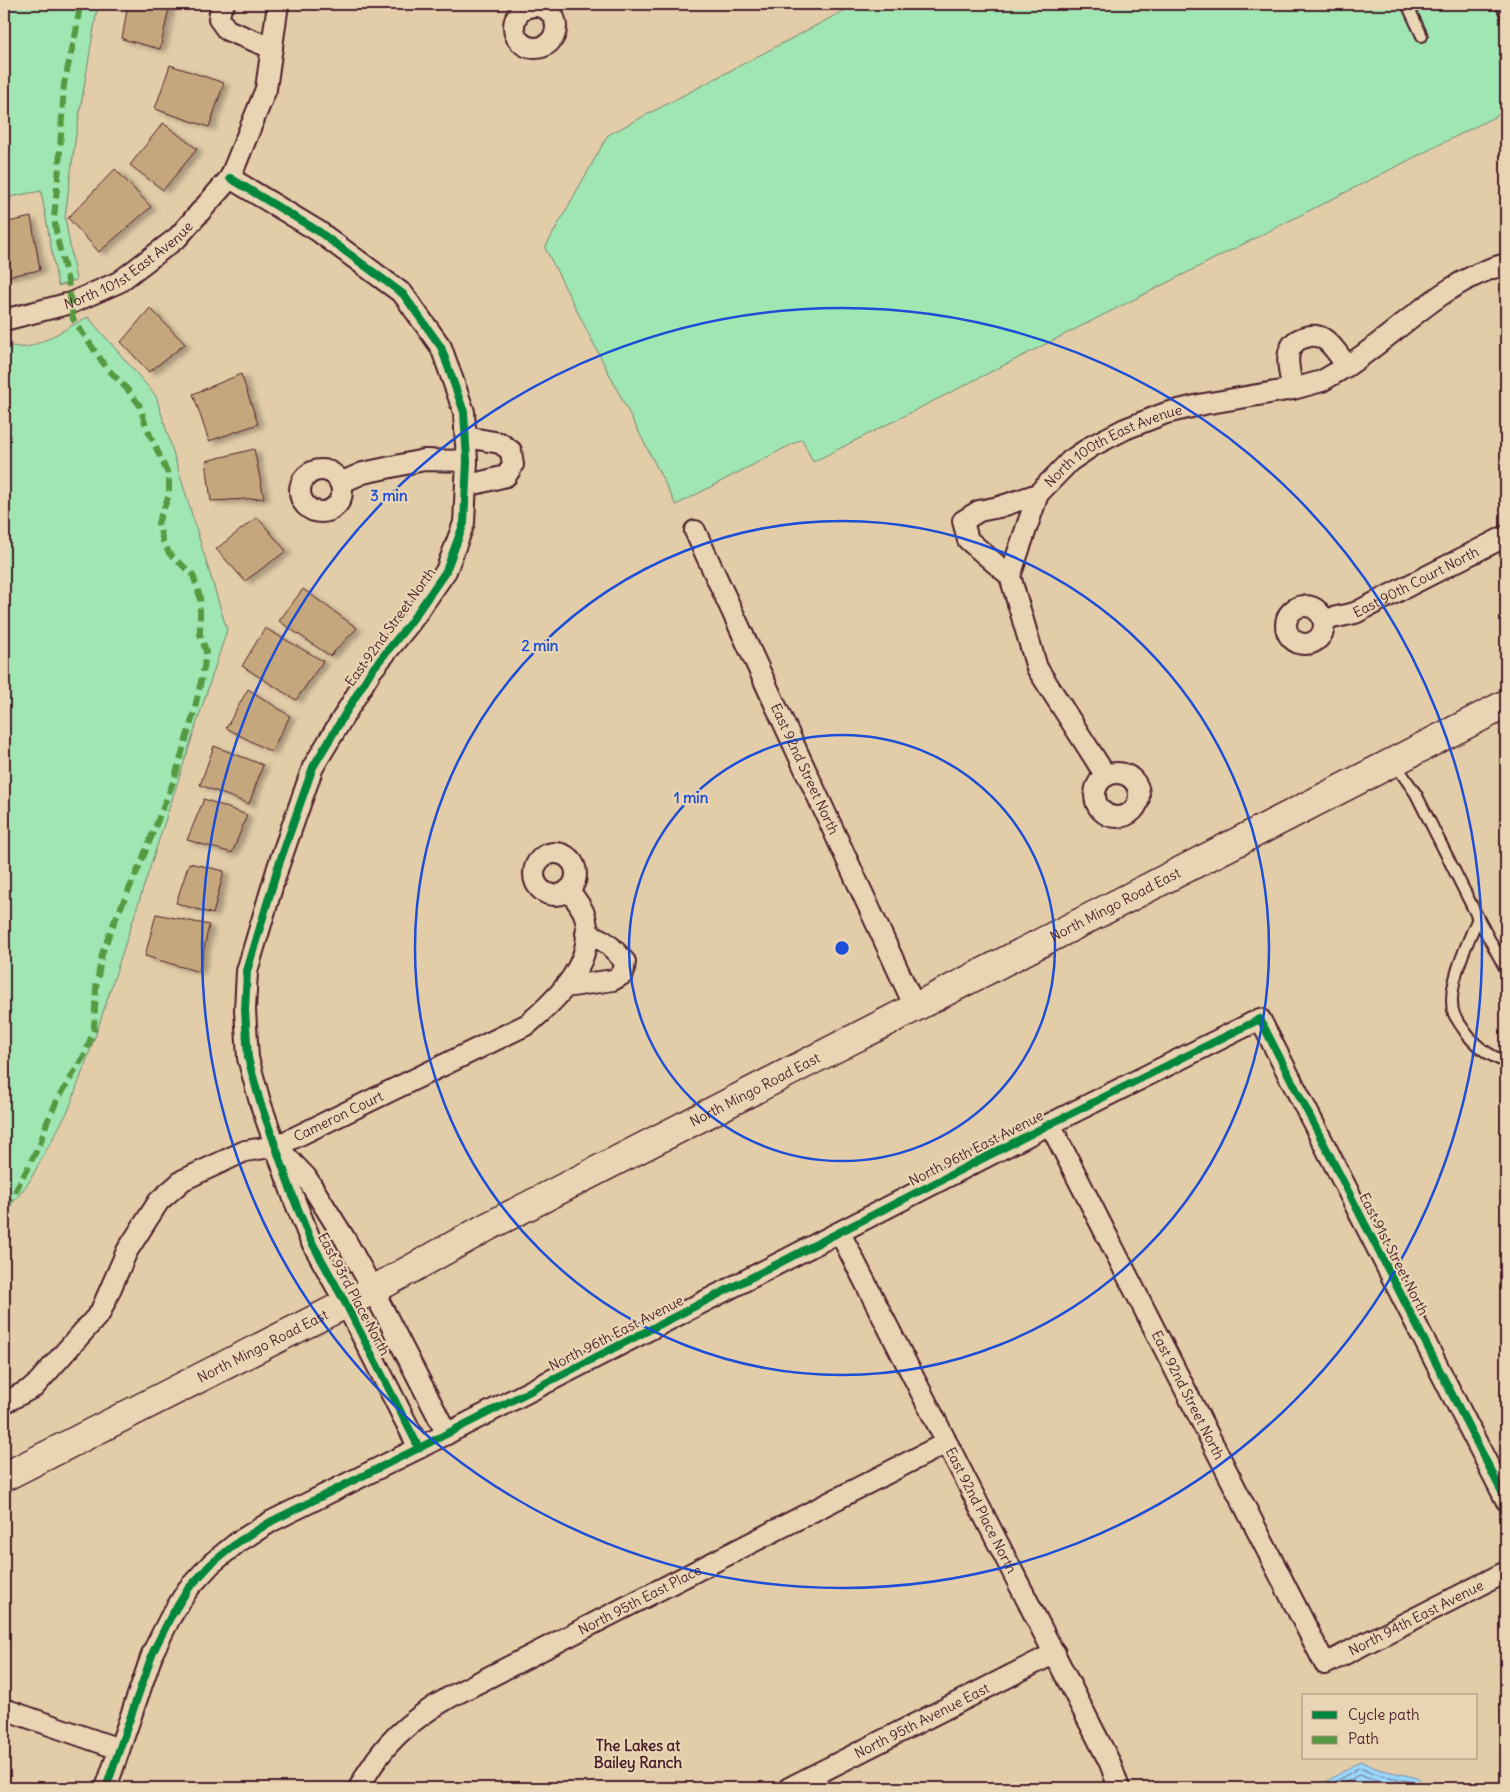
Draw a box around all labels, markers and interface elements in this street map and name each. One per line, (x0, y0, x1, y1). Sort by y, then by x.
street label: North 101st East Avenue (62, 218, 197, 313)
street label: North 100th East Avenue (1041, 401, 1184, 491)
text: 3 min (370, 486, 408, 505)
street label: East 90th Court North (1350, 542, 1482, 622)
street label: East 92nd Street North (341, 564, 439, 690)
text: 2 min (522, 636, 559, 655)
street label: East 92nd Street North (767, 700, 843, 837)
text: 1 min (674, 788, 709, 807)
street label: North Mingo Road East (1047, 864, 1184, 946)
centre of rings (833, 939, 851, 957)
street label: North Mingo Road East (687, 1048, 823, 1130)
street label: Cameron Court (291, 1087, 386, 1146)
street label: North 96th East Avenue (906, 1106, 1046, 1190)
street label: East 91st Street North (1355, 1190, 1433, 1318)
street label: East 93rd Place North (314, 1229, 394, 1359)
street label: North 96th East Avenue (546, 1291, 686, 1375)
street label: North Mingo Road East (194, 1305, 331, 1387)
street label: East 92nd Street North (1148, 1327, 1228, 1463)
street label: East 92nd Place North (942, 1444, 1021, 1576)
street label: North 95th East Place (575, 1561, 704, 1639)
street label: North 94th East Avenue (1345, 1576, 1486, 1660)
street label: North 95th Avenue East (851, 1679, 993, 1762)
legend (1302, 1694, 1478, 1760)
text: Cycle path (1348, 1705, 1420, 1724)
text: Path (1348, 1729, 1379, 1748)
district label: The Lakes at Bailey Ranch (594, 1736, 682, 1773)

